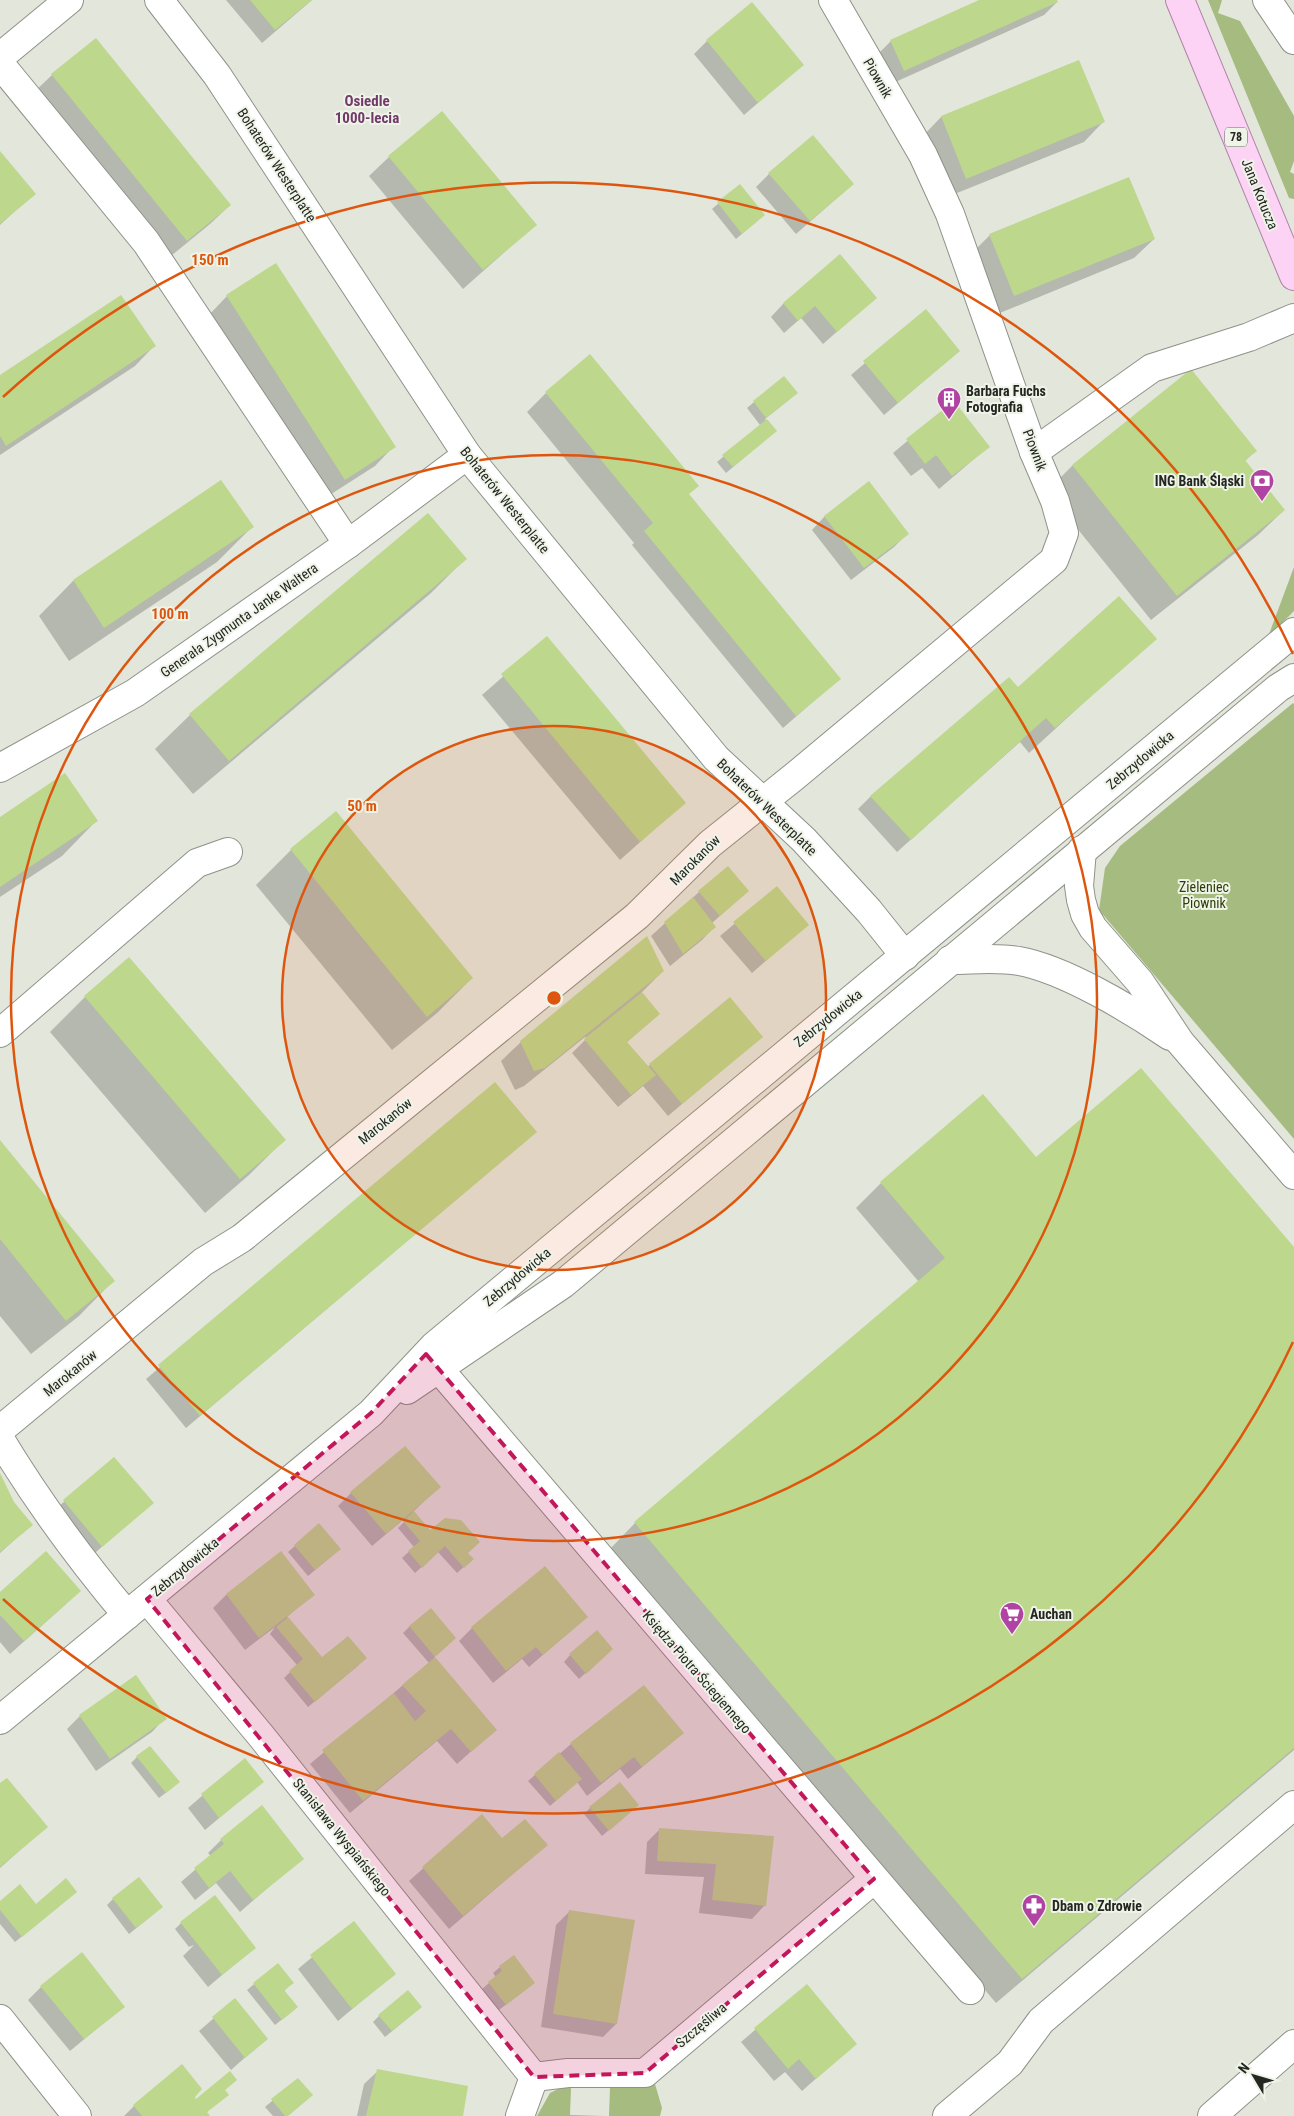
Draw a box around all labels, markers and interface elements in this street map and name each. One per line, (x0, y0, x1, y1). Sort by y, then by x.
street label: Piownik (860, 55, 896, 101)
district label: Osiedle 1000-lecia (335, 92, 399, 127)
street label: Bohaterów Westerplatte (234, 105, 320, 225)
road number: 78 (1225, 128, 1247, 146)
street label: Jana Kotucza (1239, 156, 1281, 232)
text: 150 m (191, 251, 229, 269)
place label: Barbara Fuchs Fotografia (966, 383, 1046, 415)
building icon: Barbara Fuchs Fotografia (936, 386, 962, 420)
street label: Piownik (1020, 427, 1050, 474)
street label: Bohaterów Westerplatte (457, 444, 553, 557)
bank icon: ING Bank Śląski (1249, 468, 1275, 502)
place label: ING Bank Śląski (1155, 472, 1244, 489)
street label: Generała Zygmunta Janke Waltera (157, 559, 321, 681)
text: 100 m (151, 605, 189, 623)
street label: Zebrzydowicka (1103, 727, 1177, 793)
street label: Bohaterów Westerplatte (714, 755, 820, 859)
text: 50 m (347, 797, 377, 815)
street label: Marokanów (667, 832, 723, 888)
park label: Zieleniec Piownik (1179, 879, 1229, 911)
street label: Zebrzydowicka (791, 986, 865, 1050)
centre of rings (545, 989, 563, 1007)
street label: Marokanów (355, 1095, 415, 1147)
street label: Zebrzydowicka (480, 1244, 554, 1310)
street label: Marokanów (40, 1347, 100, 1399)
street label: Zebrzydowicka (148, 1534, 222, 1600)
supermarket icon: Auchan (999, 1601, 1025, 1635)
place label: Auchan (1030, 1606, 1072, 1622)
street label: Księdza Piotra Ściegiennego (639, 1607, 755, 1737)
street label: Stanisława Wyspiańskiego (290, 1775, 394, 1899)
pharmacy icon: Dbam o Zdrowie (1021, 1893, 1047, 1927)
place label: Dbam o Zdrowie (1052, 1898, 1142, 1914)
street label: Szczęśliwa (672, 1999, 730, 2051)
north arrow (1229, 2051, 1279, 2101)
text: N (1235, 2060, 1253, 2076)

